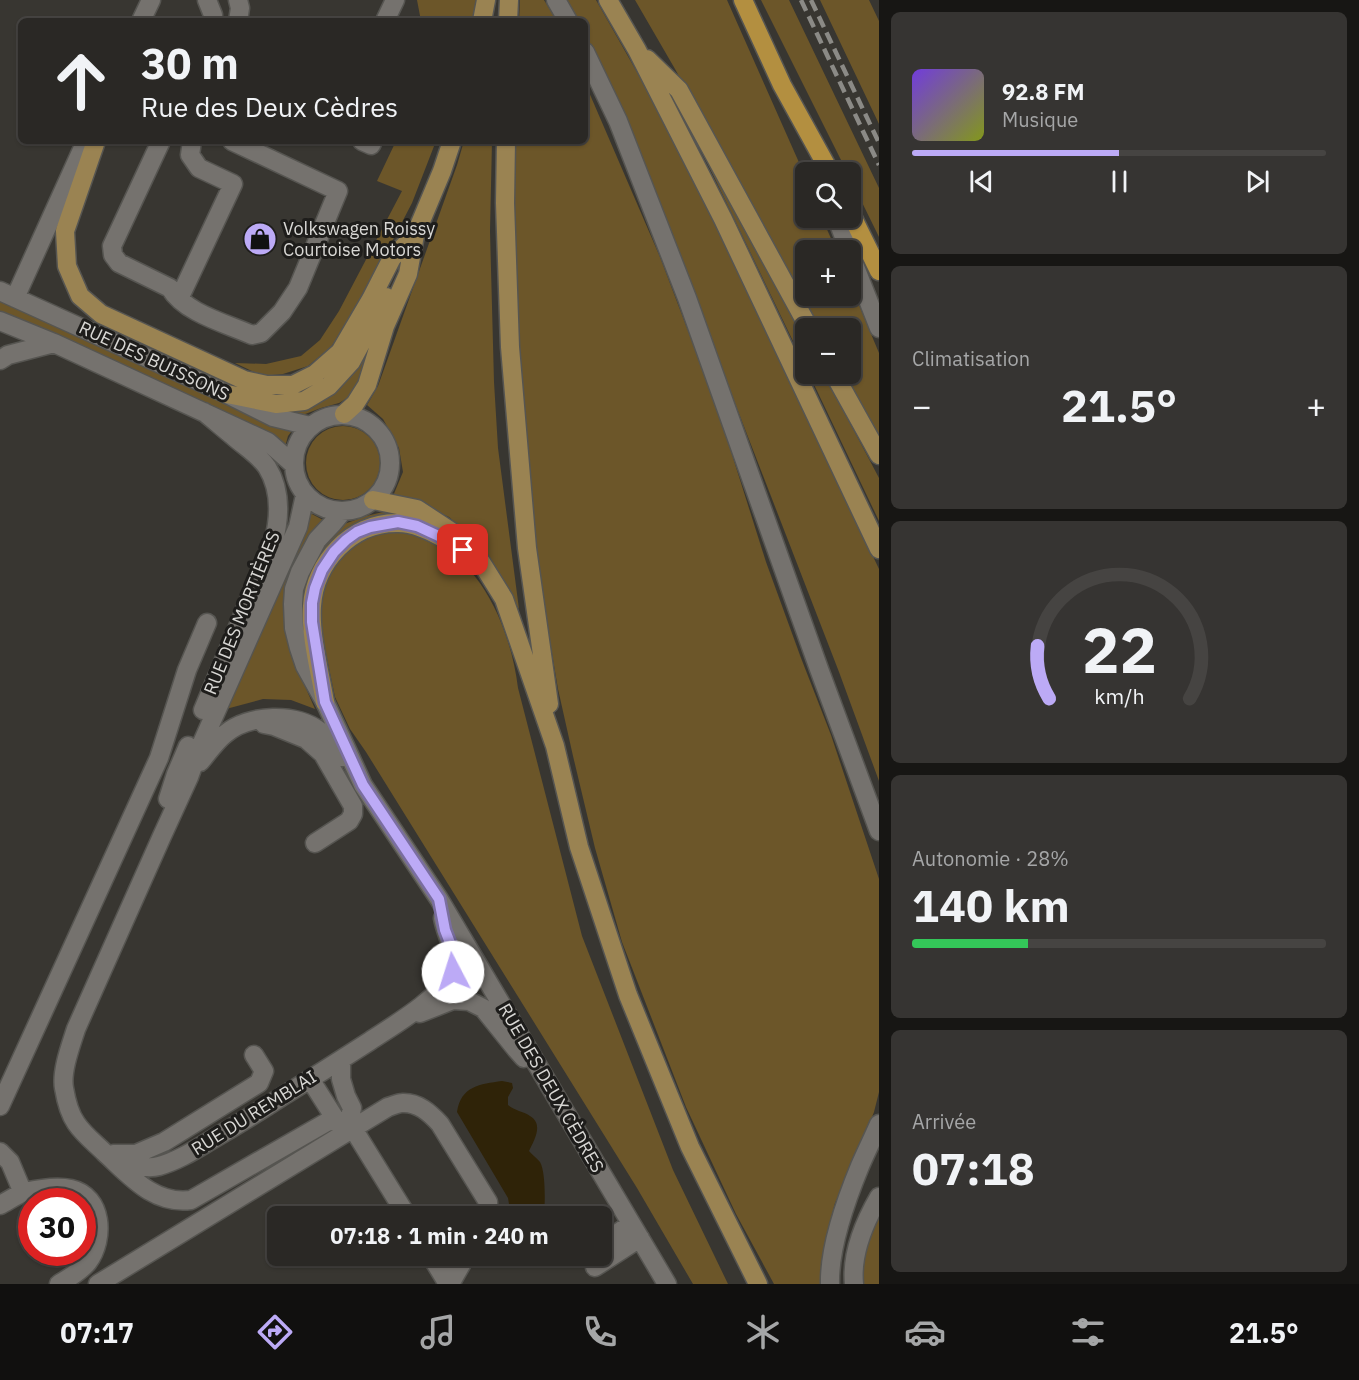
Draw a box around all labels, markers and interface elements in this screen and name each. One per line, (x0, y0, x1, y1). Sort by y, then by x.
text: 30 m (141, 36, 239, 91)
icon: ahead (42, 42, 120, 120)
text: 92.8 FM (1002, 77, 1085, 106)
text: Rue des Deux Cèdres (141, 89, 398, 124)
text: Musique (1002, 106, 1078, 133)
map controls (795, 162, 861, 384)
button: search (795, 162, 861, 228)
icon: previous (965, 165, 998, 198)
icon: pause (1103, 165, 1136, 198)
icon: next (1241, 165, 1274, 198)
place label: Volkswagen Roissy Courtoise Motors (283, 217, 435, 261)
shop icon: Volkswagen Roissy Courtoise Motors (242, 221, 278, 257)
button: + (795, 240, 861, 306)
street label: RUE DES BUISSONS (75, 316, 233, 405)
button: − (795, 318, 861, 384)
text: Climatisation (912, 345, 1030, 372)
text: 21.5° (1061, 376, 1177, 434)
text: − (912, 384, 932, 427)
text: + (1306, 384, 1326, 427)
pin (437, 524, 488, 575)
street label: RUE DES MORTIÈRES (198, 528, 285, 698)
icon: arrive (446, 533, 479, 566)
text: 22 (1082, 609, 1156, 690)
text: km/h (1094, 682, 1144, 710)
text: Autonomie · 28% (912, 845, 1069, 872)
text: 140 km (912, 876, 1070, 934)
position arrow (421, 940, 485, 1004)
street label: RUE DES DEUX CÈDRES (494, 999, 609, 1177)
street label: RUE DU REMBLAI (187, 1065, 321, 1160)
text: Arrivée (912, 1108, 976, 1135)
text: 07:18 (912, 1139, 1035, 1197)
speed limit sign: 30 (18, 1188, 96, 1266)
text: 07:18 · 1 min · 240 m (330, 1221, 549, 1250)
icon: directions (254, 1311, 296, 1353)
icon: music (417, 1311, 459, 1353)
icon: phone (579, 1311, 621, 1353)
icon: climate (742, 1311, 784, 1353)
icon: car (904, 1311, 946, 1353)
icon: filters (1067, 1311, 1109, 1353)
text: 07:17 (60, 1315, 134, 1350)
text: 21.5° (1229, 1315, 1299, 1350)

